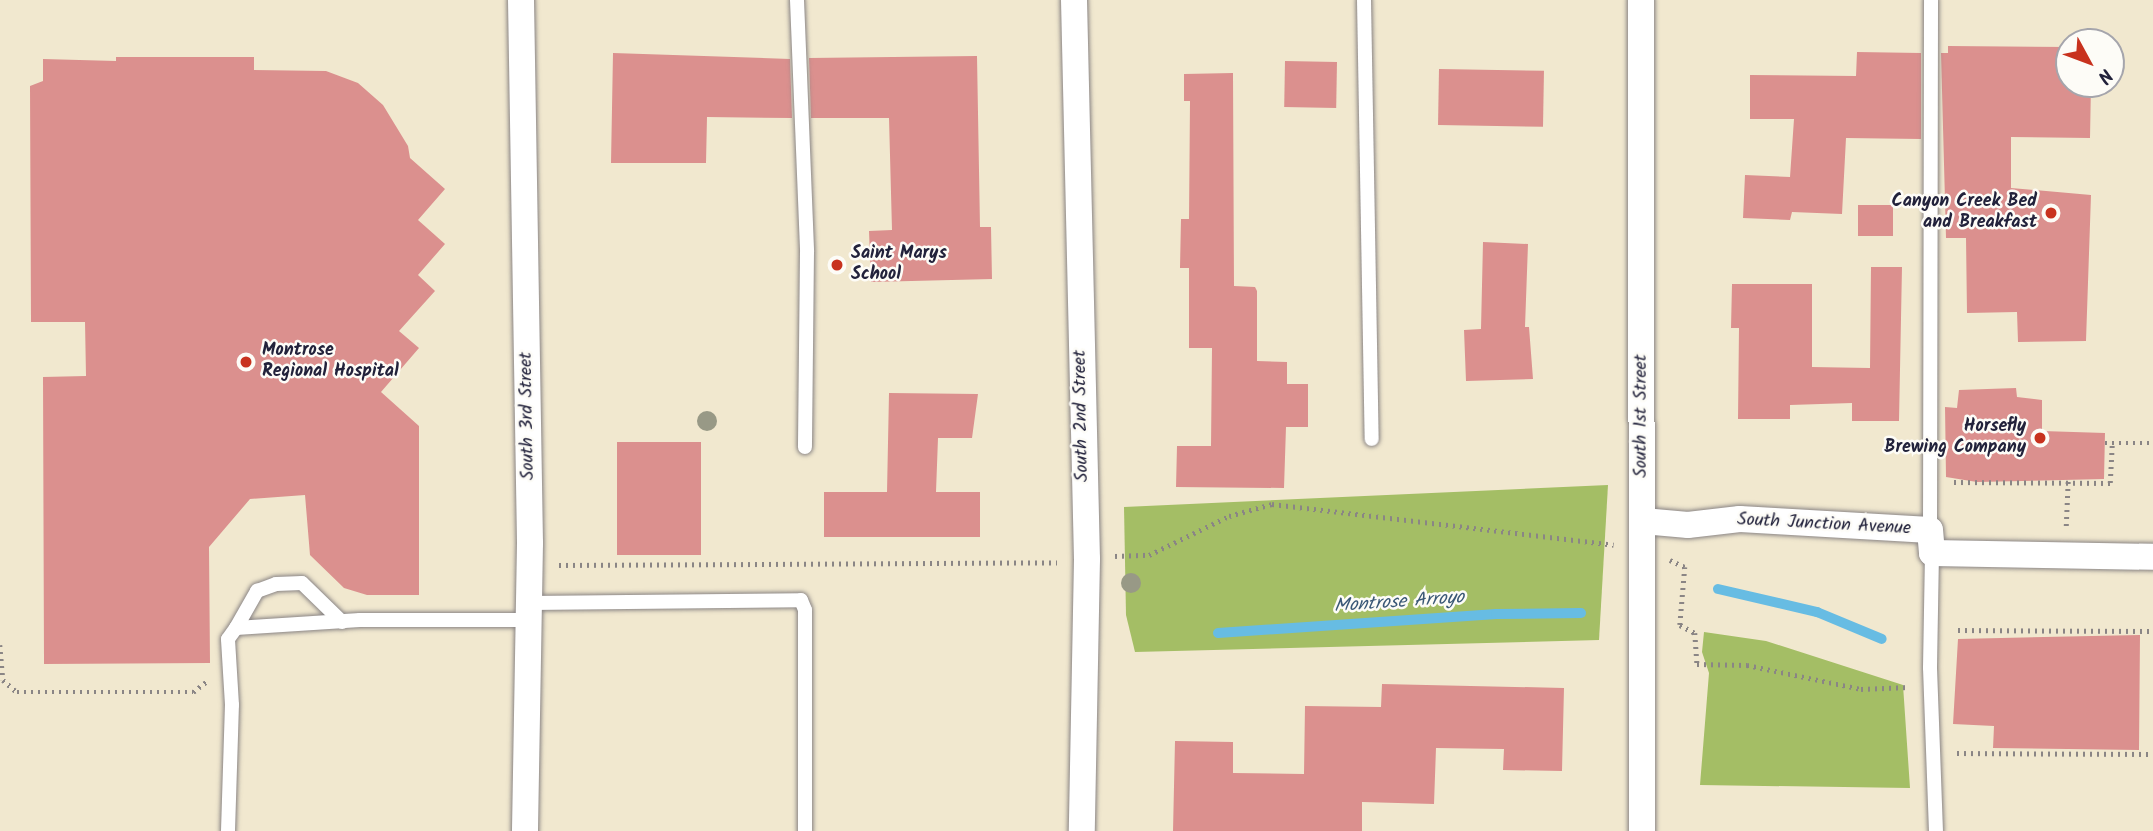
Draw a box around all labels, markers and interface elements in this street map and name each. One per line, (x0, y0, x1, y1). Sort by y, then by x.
north arrow (2055, 28, 2125, 98)
text: N (2089, 61, 2120, 90)
place label: Canyon Creek Bed and Breakfast (1892, 192, 2037, 234)
marker: Canyon Creek Bed and Breakfast (2043, 205, 2059, 221)
place label: Saint Marys School (851, 244, 947, 286)
marker: Saint Marys School (829, 257, 845, 273)
place label: Montrose Regional Hospital (262, 341, 399, 384)
street label: South 2nd Street (1070, 350, 1094, 482)
marker: Montrose Regional Hospital (236, 352, 256, 372)
street label: South 3rd Street (516, 352, 540, 480)
street label: South 1st Street (1631, 354, 1653, 478)
place label: Horsefly Brewing Company (1884, 417, 2026, 460)
marker: Horsefly Brewing Company (2032, 430, 2048, 446)
street label: South Junction Avenue (1737, 510, 1911, 540)
water label: Montrose Arroyo (1333, 587, 1465, 619)

